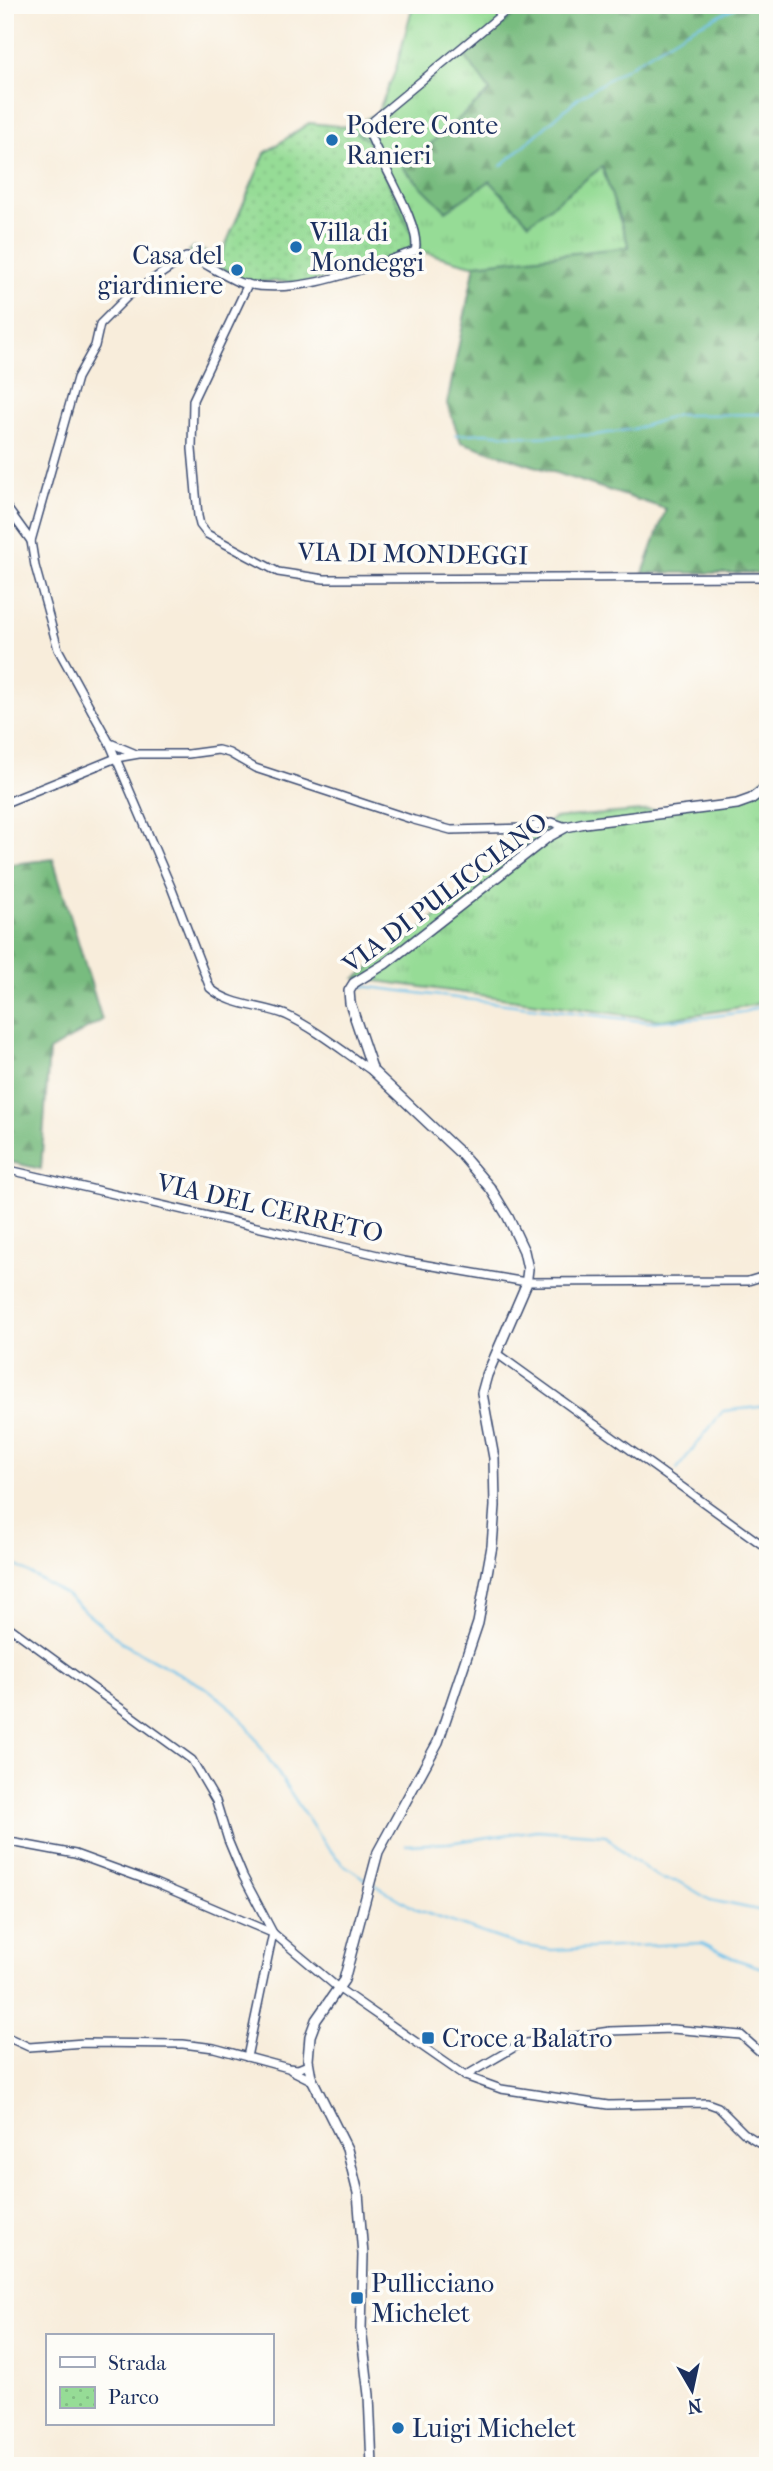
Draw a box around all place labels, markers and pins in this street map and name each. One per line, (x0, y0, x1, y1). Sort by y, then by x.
place label: Podere Conte Ranieri (346, 110, 498, 171)
marker: Podere Conte Ranieri (324, 132, 340, 148)
place label: Villa di Mondeggi (309, 217, 424, 278)
marker: Villa di Mondeggi (288, 239, 304, 255)
place label: Casa del giardiniere (97, 240, 223, 301)
marker: Casa del giardiniere (229, 262, 245, 278)
place label: Croce a Balatro (442, 2023, 613, 2054)
marker: Croce a Balatro (420, 2030, 436, 2046)
place label: Pullicciano Michelet (371, 2268, 494, 2329)
marker: Pullicciano Michelet (349, 2290, 365, 2306)
place label: Luigi Michelet (412, 2413, 577, 2444)
marker: Luigi Michelet (390, 2420, 406, 2436)

